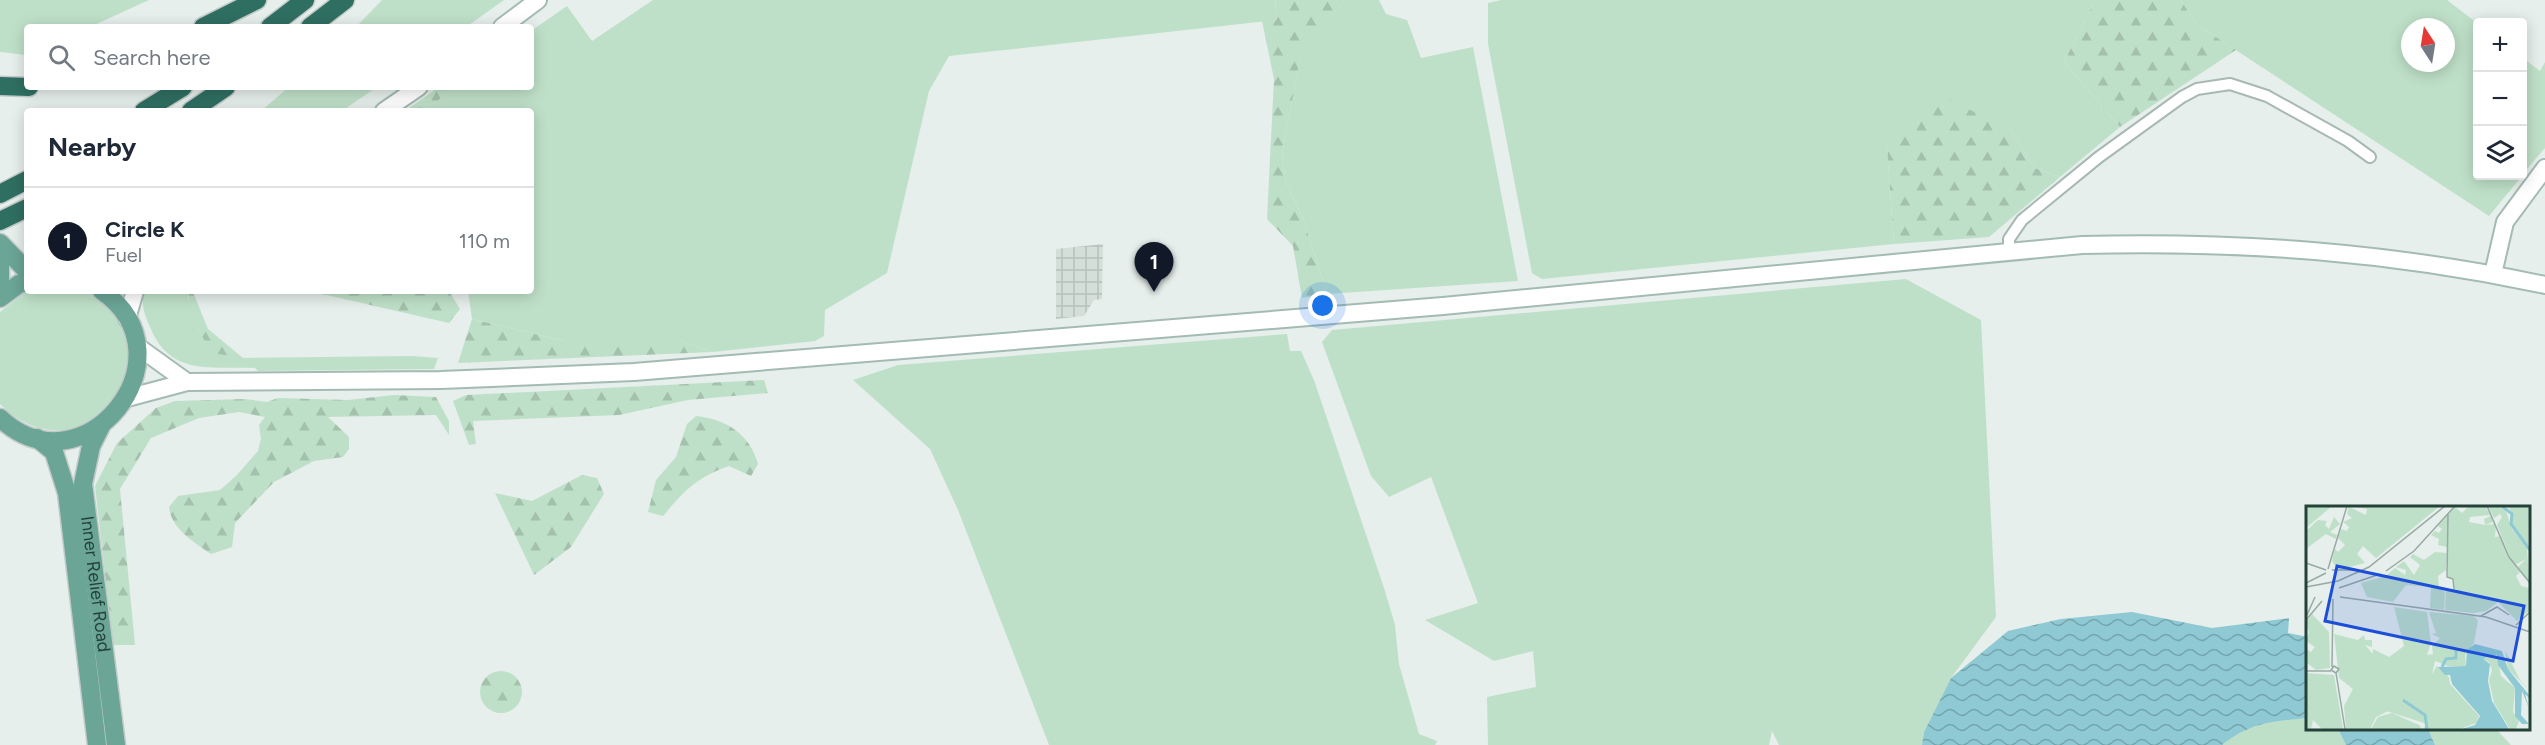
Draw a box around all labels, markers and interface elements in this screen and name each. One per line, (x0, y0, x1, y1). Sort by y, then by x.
north arrow (2401, 18, 2455, 72)
map controls (2473, 18, 2527, 180)
button: + (2473, 18, 2527, 72)
search box (24, 24, 534, 90)
icon: search (45, 41, 78, 74)
text: Search here (93, 44, 211, 71)
button: − (2473, 72, 2527, 126)
button: layers (2473, 126, 2527, 180)
text: Nearby (48, 131, 136, 163)
text: Circle K (105, 216, 185, 243)
text: 1 (63, 229, 72, 253)
text: 110 m (459, 229, 510, 253)
pin: 1 (1134, 242, 1174, 292)
text: Fuel (105, 243, 142, 267)
your location (1308, 291, 1337, 320)
inset map (2306, 506, 2530, 730)
street label: Inner Relief Road (76, 515, 115, 653)

